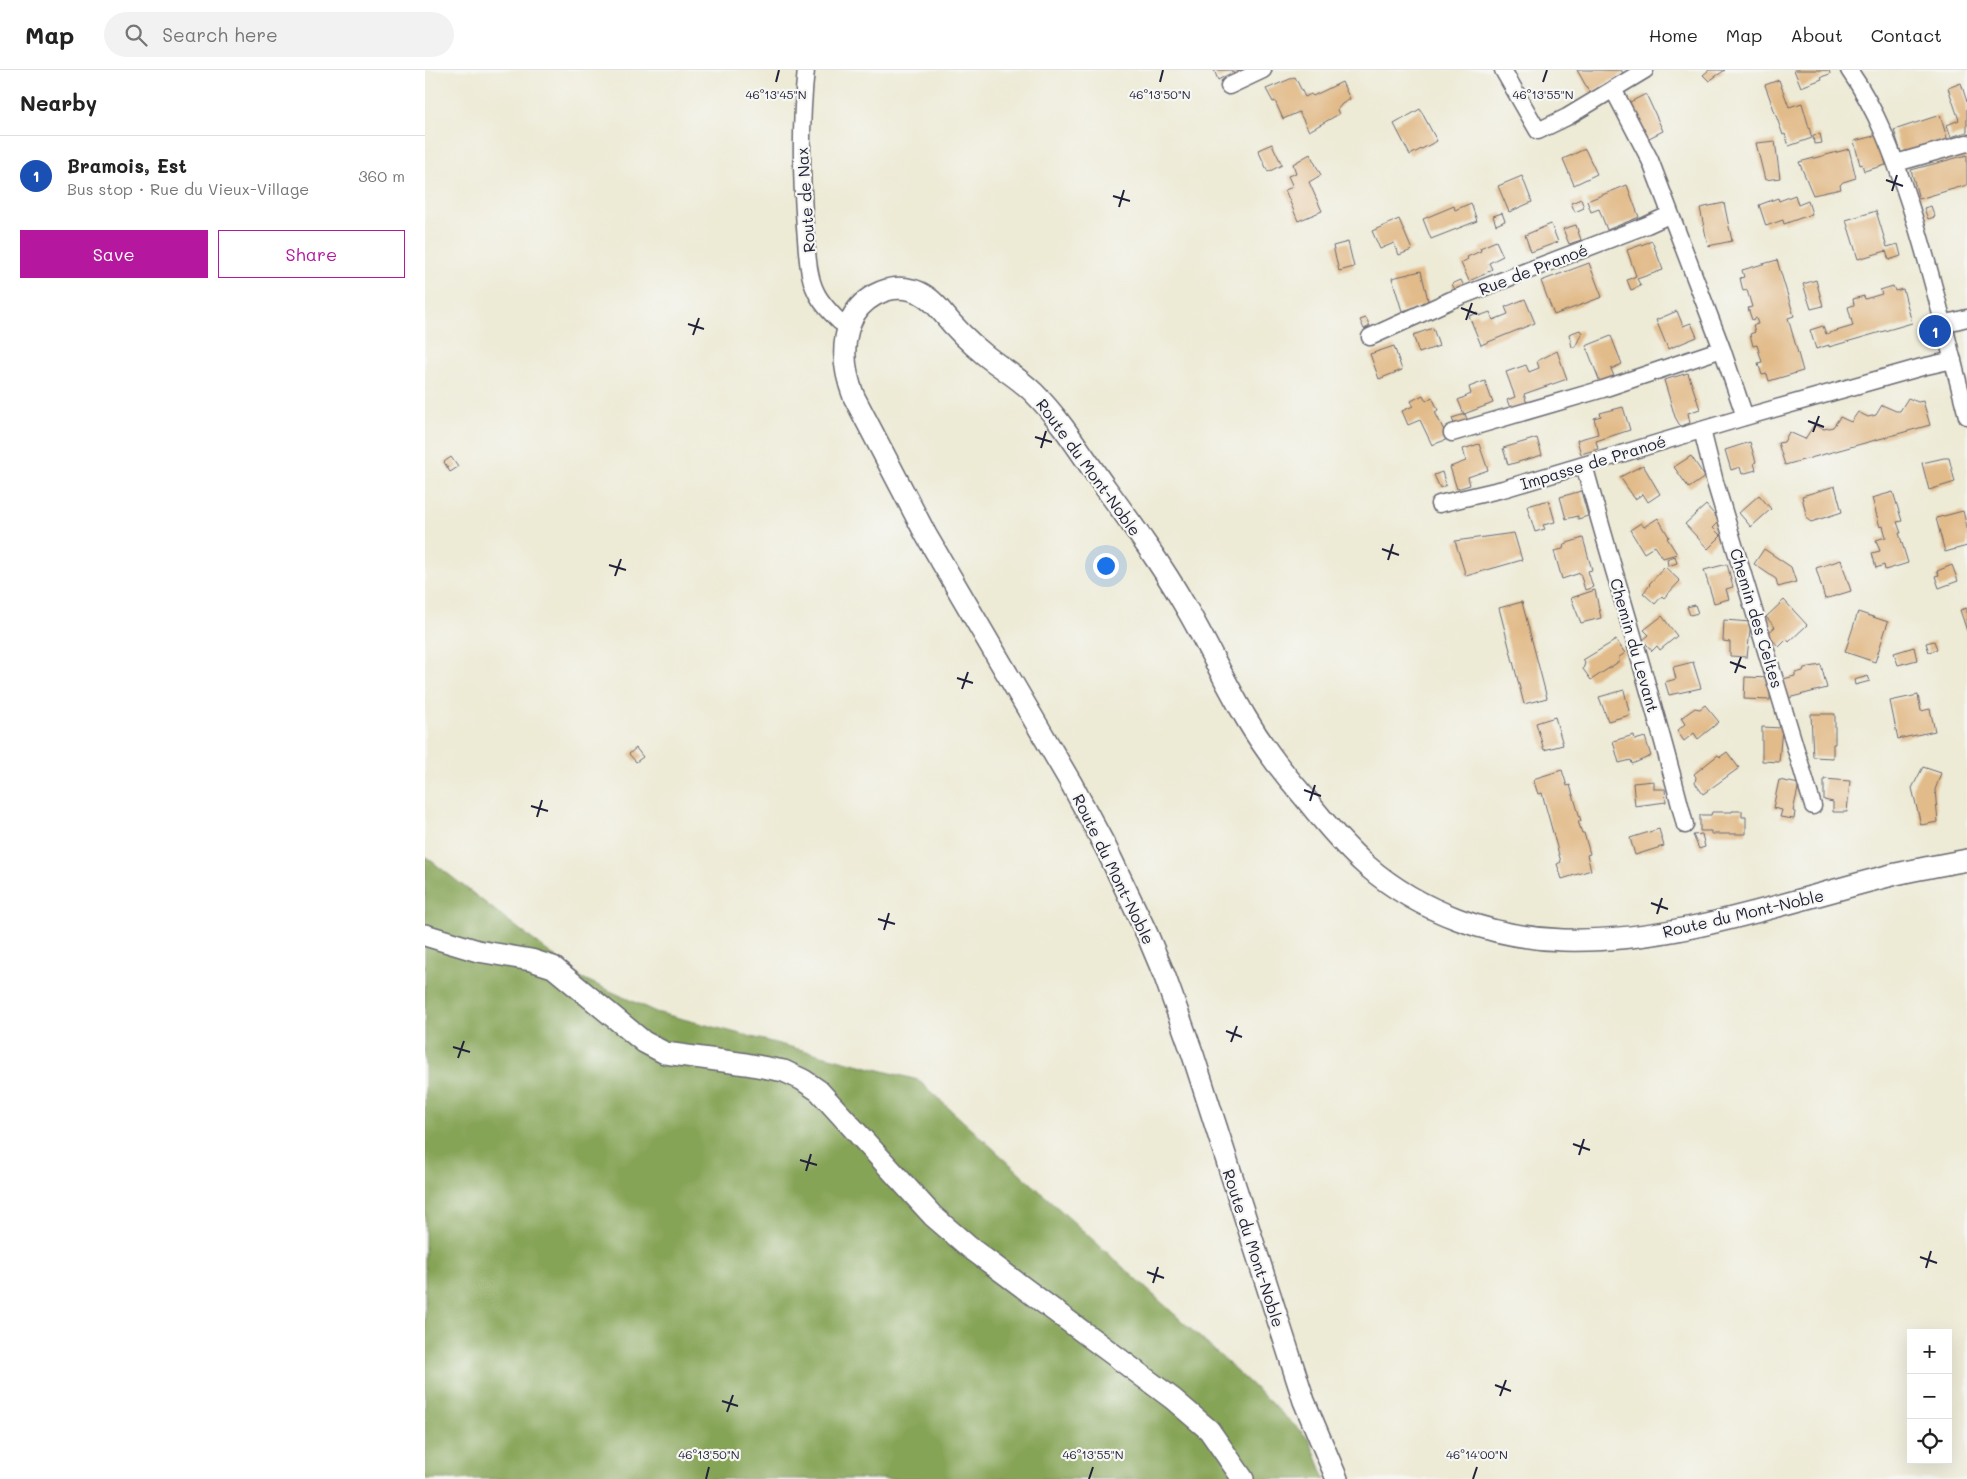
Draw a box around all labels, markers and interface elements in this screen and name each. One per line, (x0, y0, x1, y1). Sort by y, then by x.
search box (104, 12, 454, 57)
text: Map (25, 19, 74, 50)
icon: search (122, 21, 150, 49)
text: Search here (162, 22, 278, 47)
text: Home (1649, 23, 1698, 47)
text: Map (1726, 23, 1762, 47)
text: About (1790, 23, 1843, 47)
text: Contact (1871, 23, 1942, 47)
text: 46°13'45"N (745, 86, 807, 102)
text: 46°13'50"N (1129, 86, 1191, 102)
text: 46°13'55"N (1512, 86, 1574, 102)
text: Nearby (20, 89, 97, 116)
street label: Route de Nax (791, 147, 819, 253)
text: Bramois, Est (67, 153, 187, 178)
text: 1 (32, 165, 40, 186)
text: 360 m (358, 165, 405, 186)
text: Bus stop · Rue du Vieux-Village (67, 178, 309, 199)
button: Save (20, 230, 208, 278)
button: Share (218, 230, 405, 278)
street label: Rue de Pranoé (1475, 239, 1591, 299)
pin: 1 (1919, 312, 1951, 350)
street label: Route du Mont-Noble (1032, 394, 1146, 540)
street label: Impasse de Pranoé (1518, 430, 1668, 494)
street label: Chemin des Celtes (1726, 546, 1788, 690)
your location (1093, 553, 1119, 579)
street label: Chemin du Levant (1606, 575, 1664, 715)
street label: Route du Mont-Noble (1068, 790, 1160, 948)
street label: Route du Mont-Noble (1660, 884, 1826, 942)
street label: Route du Mont-Noble (1219, 1166, 1289, 1330)
map controls (1907, 1329, 1952, 1464)
button: + (1907, 1329, 1952, 1374)
button: − (1907, 1374, 1952, 1419)
button: locate (1907, 1419, 1952, 1464)
text: 46°13'50"N (678, 1446, 740, 1462)
text: 46°13'55"N (1062, 1446, 1124, 1462)
text: 46°14'00"N (1446, 1446, 1508, 1462)

